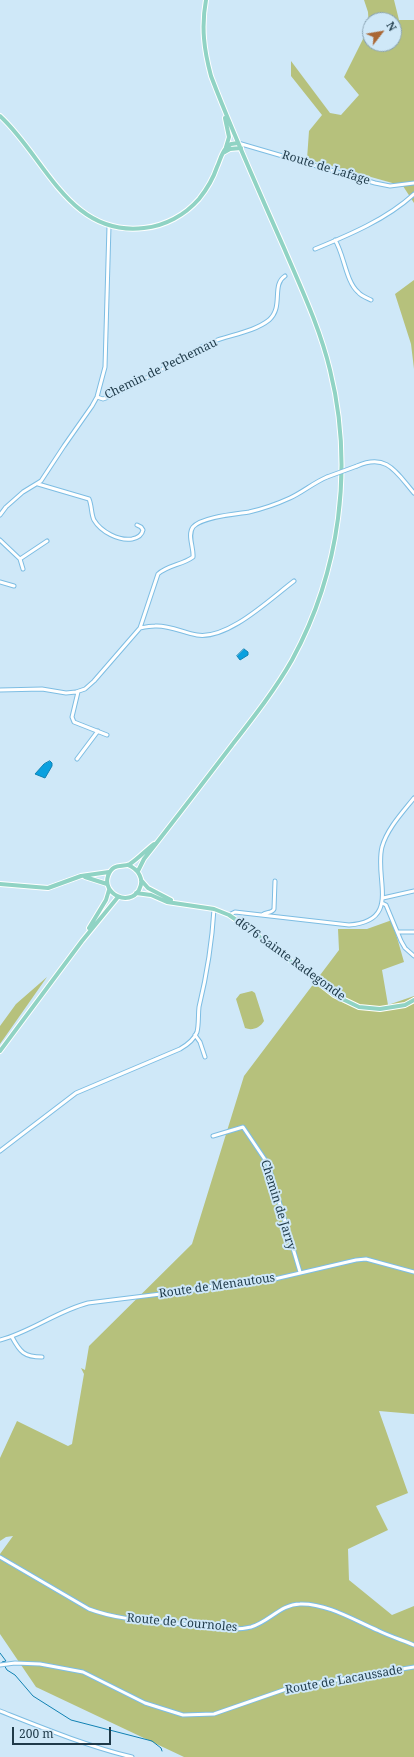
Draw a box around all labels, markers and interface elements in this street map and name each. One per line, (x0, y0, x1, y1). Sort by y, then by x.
north arrow (362, 12, 402, 52)
text: N (383, 18, 401, 34)
street label: Route de Lafage (280, 148, 372, 188)
street label: Chemin de Pechemau (102, 335, 220, 403)
street label: d676 Sainte Radegonde (232, 914, 348, 1004)
street label: Chemin de Jarry (257, 1158, 299, 1252)
street label: Route de Menautous (158, 1271, 276, 1301)
street label: Route de Cournoles (126, 1611, 238, 1635)
street label: Route de Lacaussade (284, 1663, 404, 1697)
scale bar (14, 1719, 113, 1745)
text: 200 m (19, 1725, 54, 1742)

